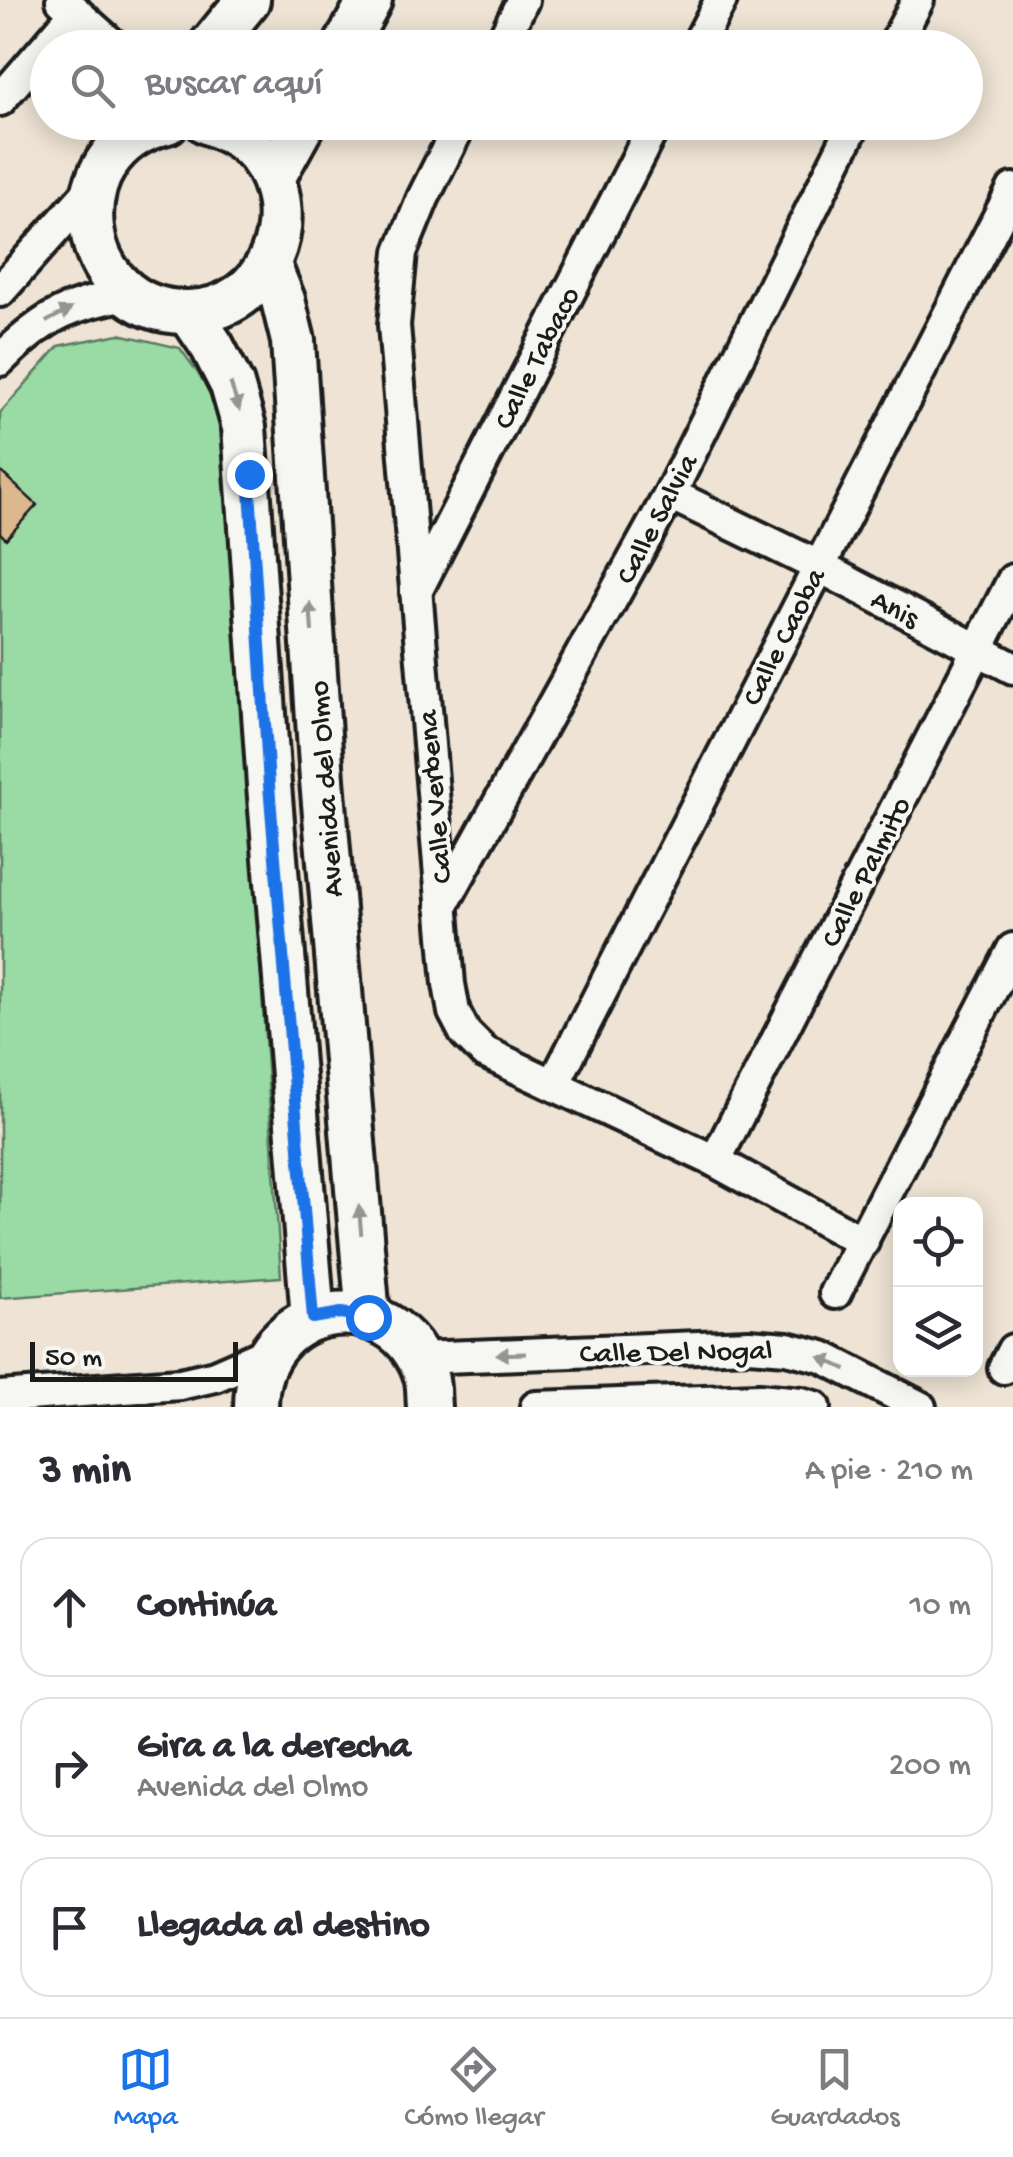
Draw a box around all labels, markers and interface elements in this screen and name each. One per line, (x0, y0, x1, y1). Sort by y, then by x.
search box (30, 30, 983, 140)
icon: search (65, 58, 120, 113)
text: Buscar aquí (145, 63, 323, 107)
street label: Calle Tabaco (488, 282, 590, 436)
one-way arrow (44, 307, 73, 324)
one-way arrow (229, 383, 244, 413)
street label: Calle Salvia (610, 448, 708, 591)
route end (227, 452, 273, 498)
street label: Calle Caoba (736, 562, 836, 713)
street label: Anis (864, 584, 925, 638)
one-way arrow (303, 600, 319, 632)
street label: Avenida del Olmo (303, 679, 354, 898)
street label: Calle Verbena (412, 707, 462, 885)
street label: Calle Palmito (815, 792, 921, 954)
map controls (893, 1197, 983, 1377)
button: locate (893, 1197, 983, 1287)
one-way arrow (351, 1203, 367, 1235)
button: layers (893, 1287, 983, 1377)
route start (346, 1295, 392, 1341)
street label: Calle Del Nogal (579, 1335, 773, 1374)
scale bar (30, 1337, 238, 1382)
text: 50 m (45, 1343, 102, 1376)
one-way arrow (495, 1346, 526, 1362)
one-way arrow (818, 1355, 847, 1372)
text: 3 min (40, 1448, 131, 1497)
text: A pie · 210 m (805, 1453, 973, 1491)
icon: ahead (42, 1580, 97, 1635)
text: Continúa (137, 1585, 276, 1629)
text: 10 m (910, 1588, 971, 1626)
text: Gira a la derecha (137, 1726, 411, 1770)
icon: right (42, 1740, 97, 1795)
text: 200 m (889, 1748, 971, 1786)
text: Avenida del Olmo (137, 1770, 368, 1808)
icon: arrive (42, 1900, 97, 1955)
text: Llegada al destino (137, 1905, 430, 1949)
tab: Mapa (113, 2042, 178, 2135)
tab: Cómo llegar (404, 2042, 543, 2135)
tab: Guardados (770, 2042, 900, 2135)

